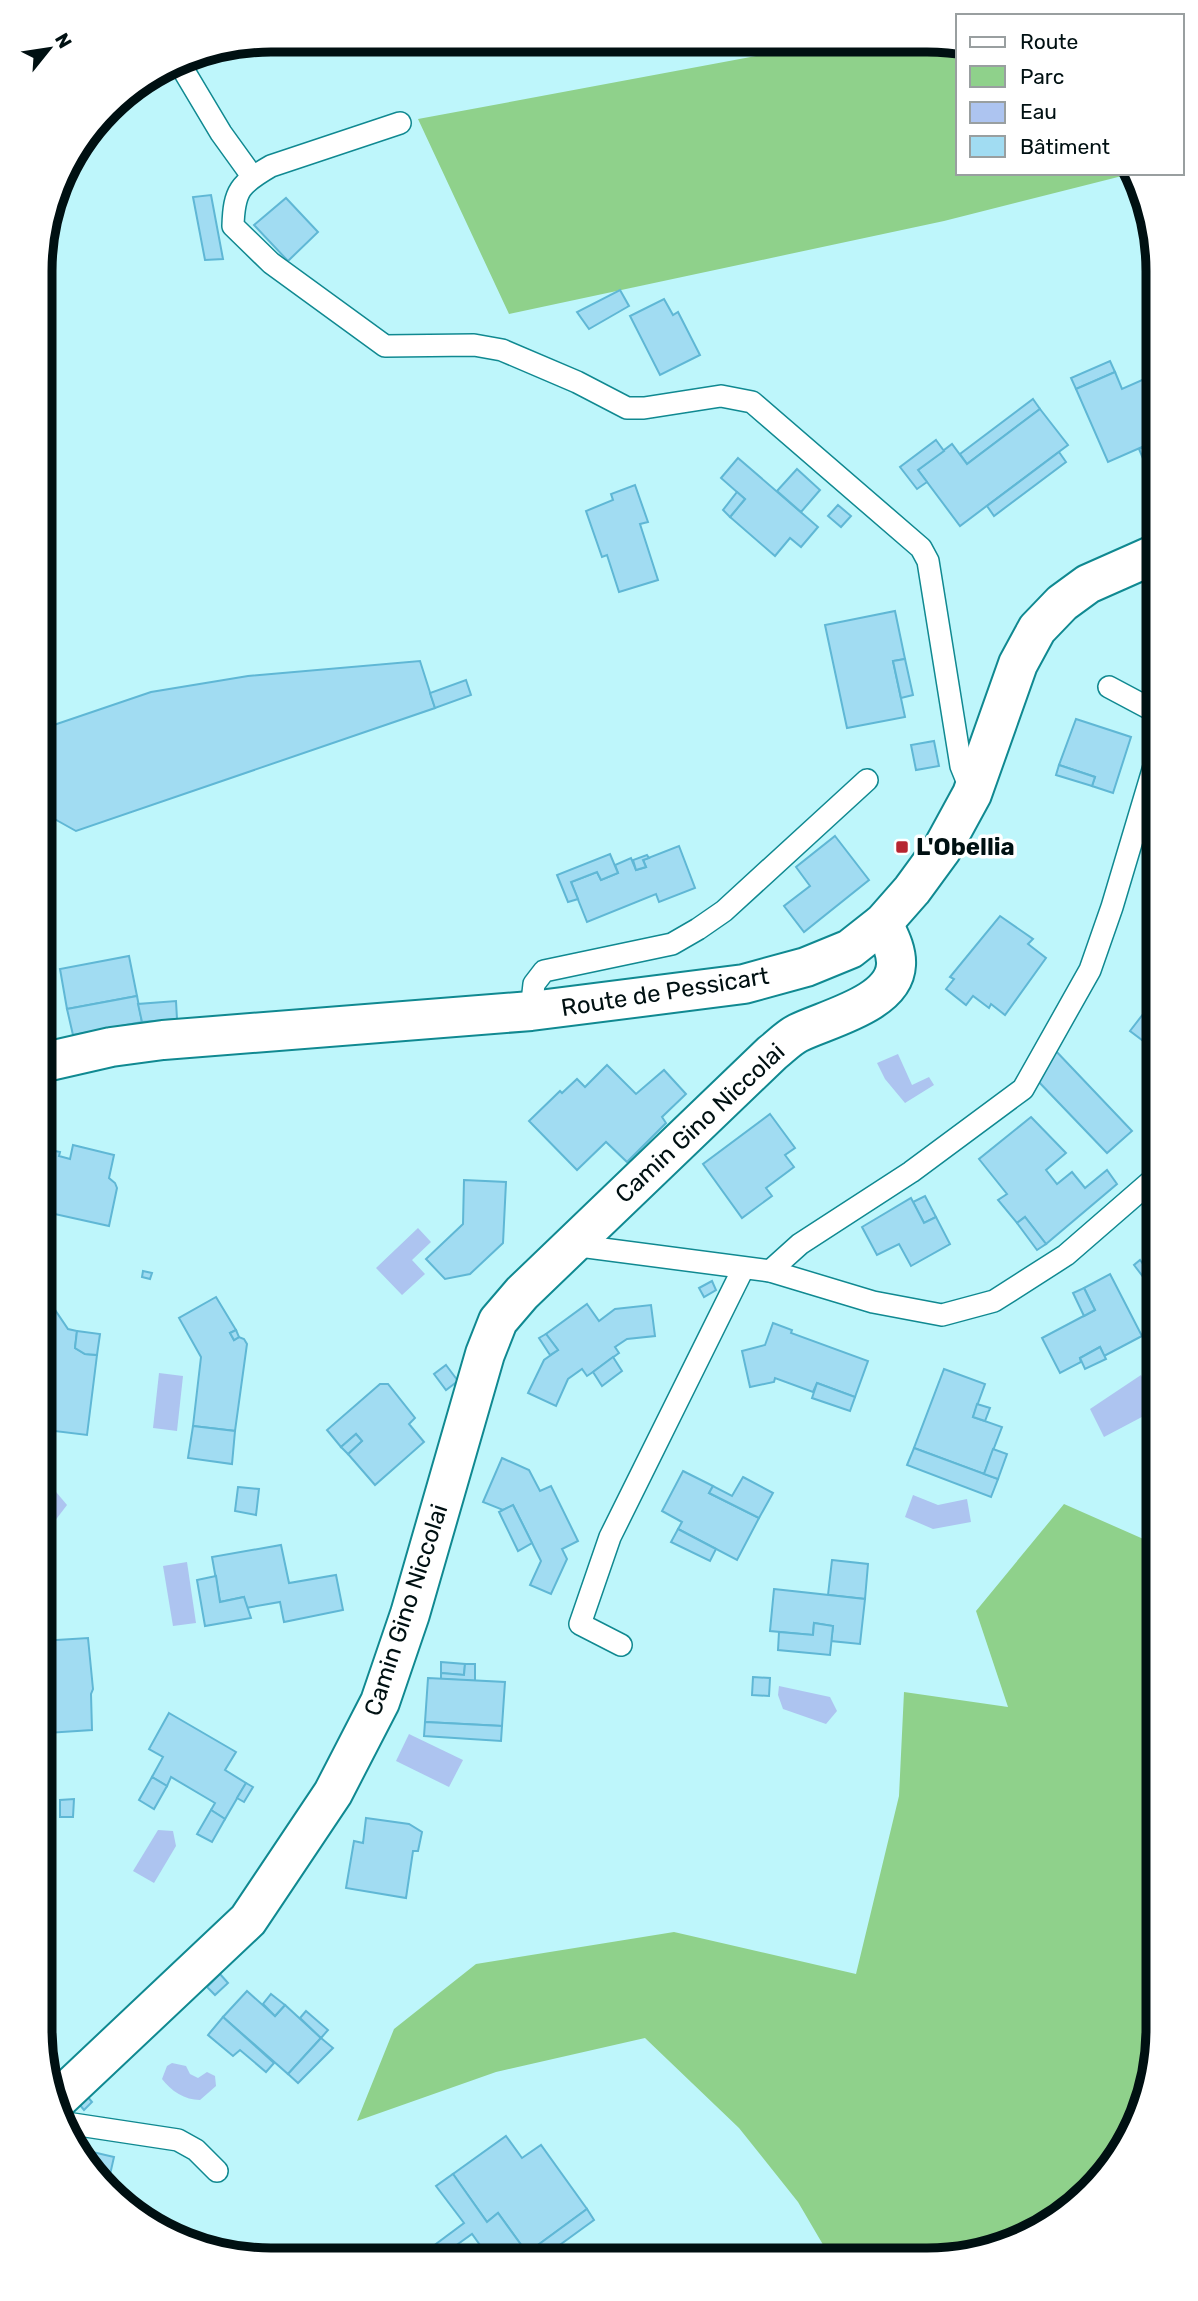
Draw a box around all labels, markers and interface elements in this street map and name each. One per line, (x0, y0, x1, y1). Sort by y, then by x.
north arrow (14, 14, 84, 84)
legend (956, 14, 1184, 175)
text: N (50, 29, 77, 52)
text: Route (1020, 29, 1078, 54)
text: Parc (1020, 64, 1064, 89)
text: Eau (1020, 99, 1057, 124)
text: Bâtiment (1020, 134, 1110, 159)
place label: L'Obellia (916, 833, 1015, 861)
marker: L'Obellia (894, 839, 910, 855)
street label: Route de Pessicart (559, 962, 771, 1022)
street label: Camin Gino Niccolai (610, 1037, 790, 1209)
street label: Camin Gino Niccolai (359, 1501, 453, 1719)

